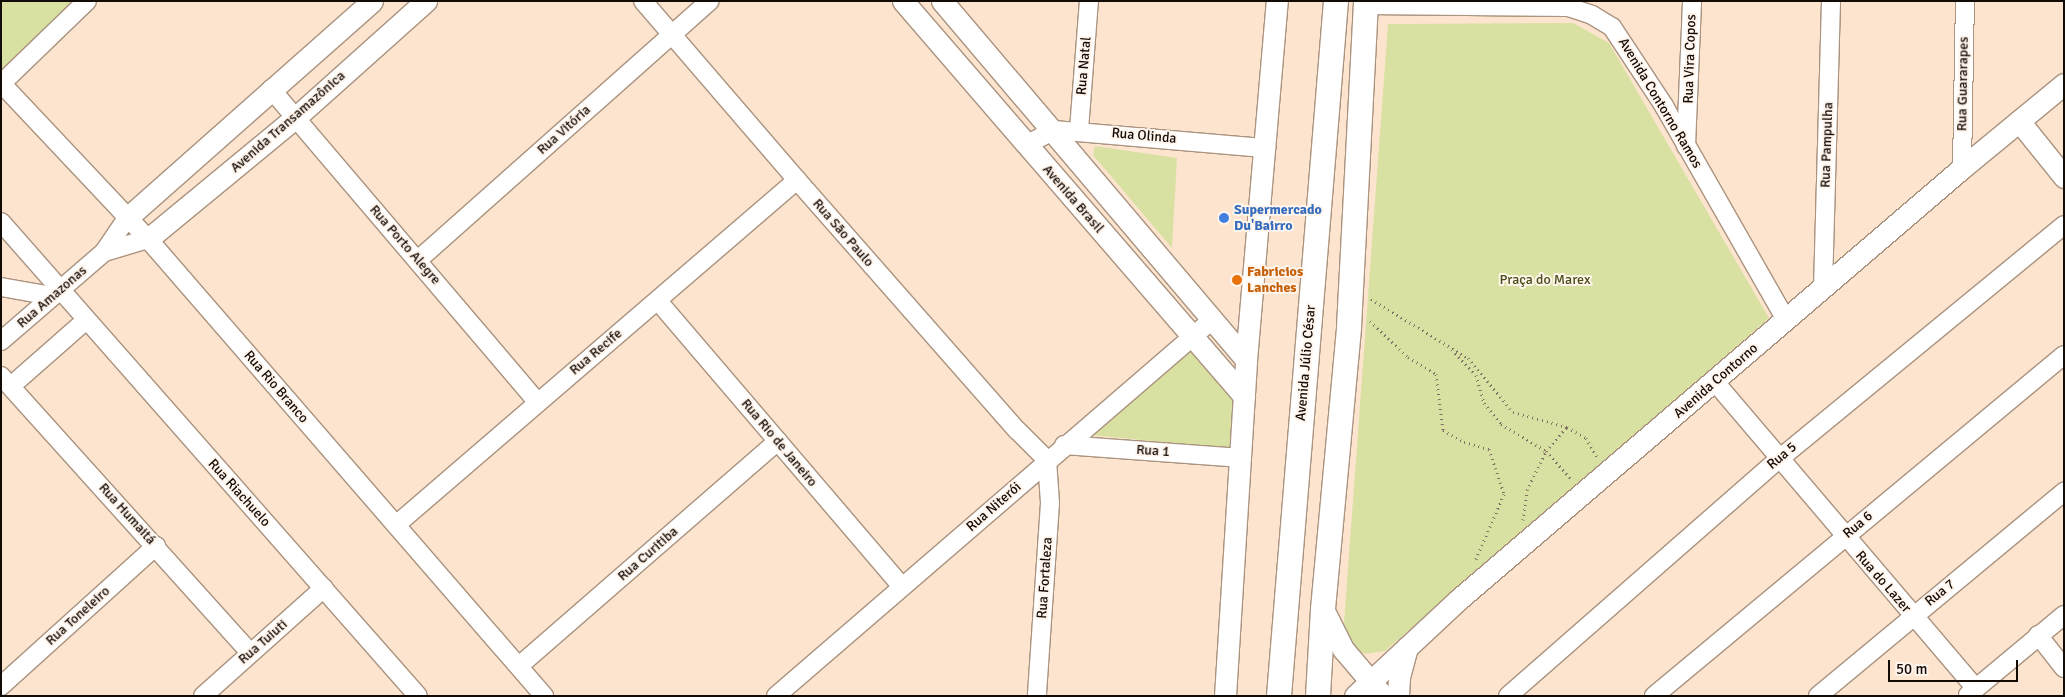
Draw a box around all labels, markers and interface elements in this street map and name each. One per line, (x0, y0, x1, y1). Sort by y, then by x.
street label: Rua Vira Copos (1680, 14, 1700, 104)
street label: Avenida Contorno Ramos (1614, 35, 1706, 171)
street label: Rua Natal (1073, 36, 1095, 96)
street label: Rua Guararapes (1954, 37, 1972, 131)
street label: Avenida Transamazônica (227, 68, 349, 176)
street label: Rua Vitória (534, 102, 594, 158)
street label: Rua Pampulha (1817, 102, 1837, 188)
street label: Rua Olinda (1111, 125, 1177, 147)
street label: Avenida Brasil (1039, 161, 1107, 237)
street label: Rua São Paulo (809, 196, 877, 270)
street label: Rua Porto Alegre (366, 202, 444, 288)
place label: Supermercado Du'Bairro (1234, 202, 1322, 234)
marker: Supermercado Du'Bairro (1218, 212, 1230, 224)
street label: Rua Amazonas (14, 262, 90, 332)
place label: Fabricios Lanches (1247, 264, 1303, 296)
park label: Praça do Marex (1499, 272, 1591, 288)
marker: Fabricios Lanches (1231, 274, 1243, 286)
street label: Avenida Júlio César (1293, 304, 1319, 422)
street label: Rua Recife (566, 325, 626, 379)
street label: Avenida Contorno (1671, 340, 1761, 422)
street label: Rua Rio Branco (240, 347, 312, 427)
street label: Rua Rio de Janeiro (737, 396, 821, 490)
street label: Rua 5 (1764, 439, 1800, 473)
street label: Rua 1 (1136, 441, 1170, 461)
street label: Rua Riachuelo (204, 456, 274, 530)
street label: Rua Niterói (963, 479, 1025, 535)
street label: Rua Humaitá (95, 480, 159, 548)
street label: Rua 6 (1840, 508, 1876, 542)
street label: Rua Curitiba (614, 523, 682, 585)
street label: Rua Fortaleza (1034, 537, 1056, 619)
street label: Rua do Lazer (1852, 548, 1914, 616)
street label: Rua 7 (1922, 576, 1958, 610)
street label: Rua Toneleiro (42, 583, 114, 649)
street label: Rua Tuiuti (235, 616, 291, 668)
scale bar (1890, 650, 2020, 682)
text: 50 m (1896, 660, 1927, 678)

